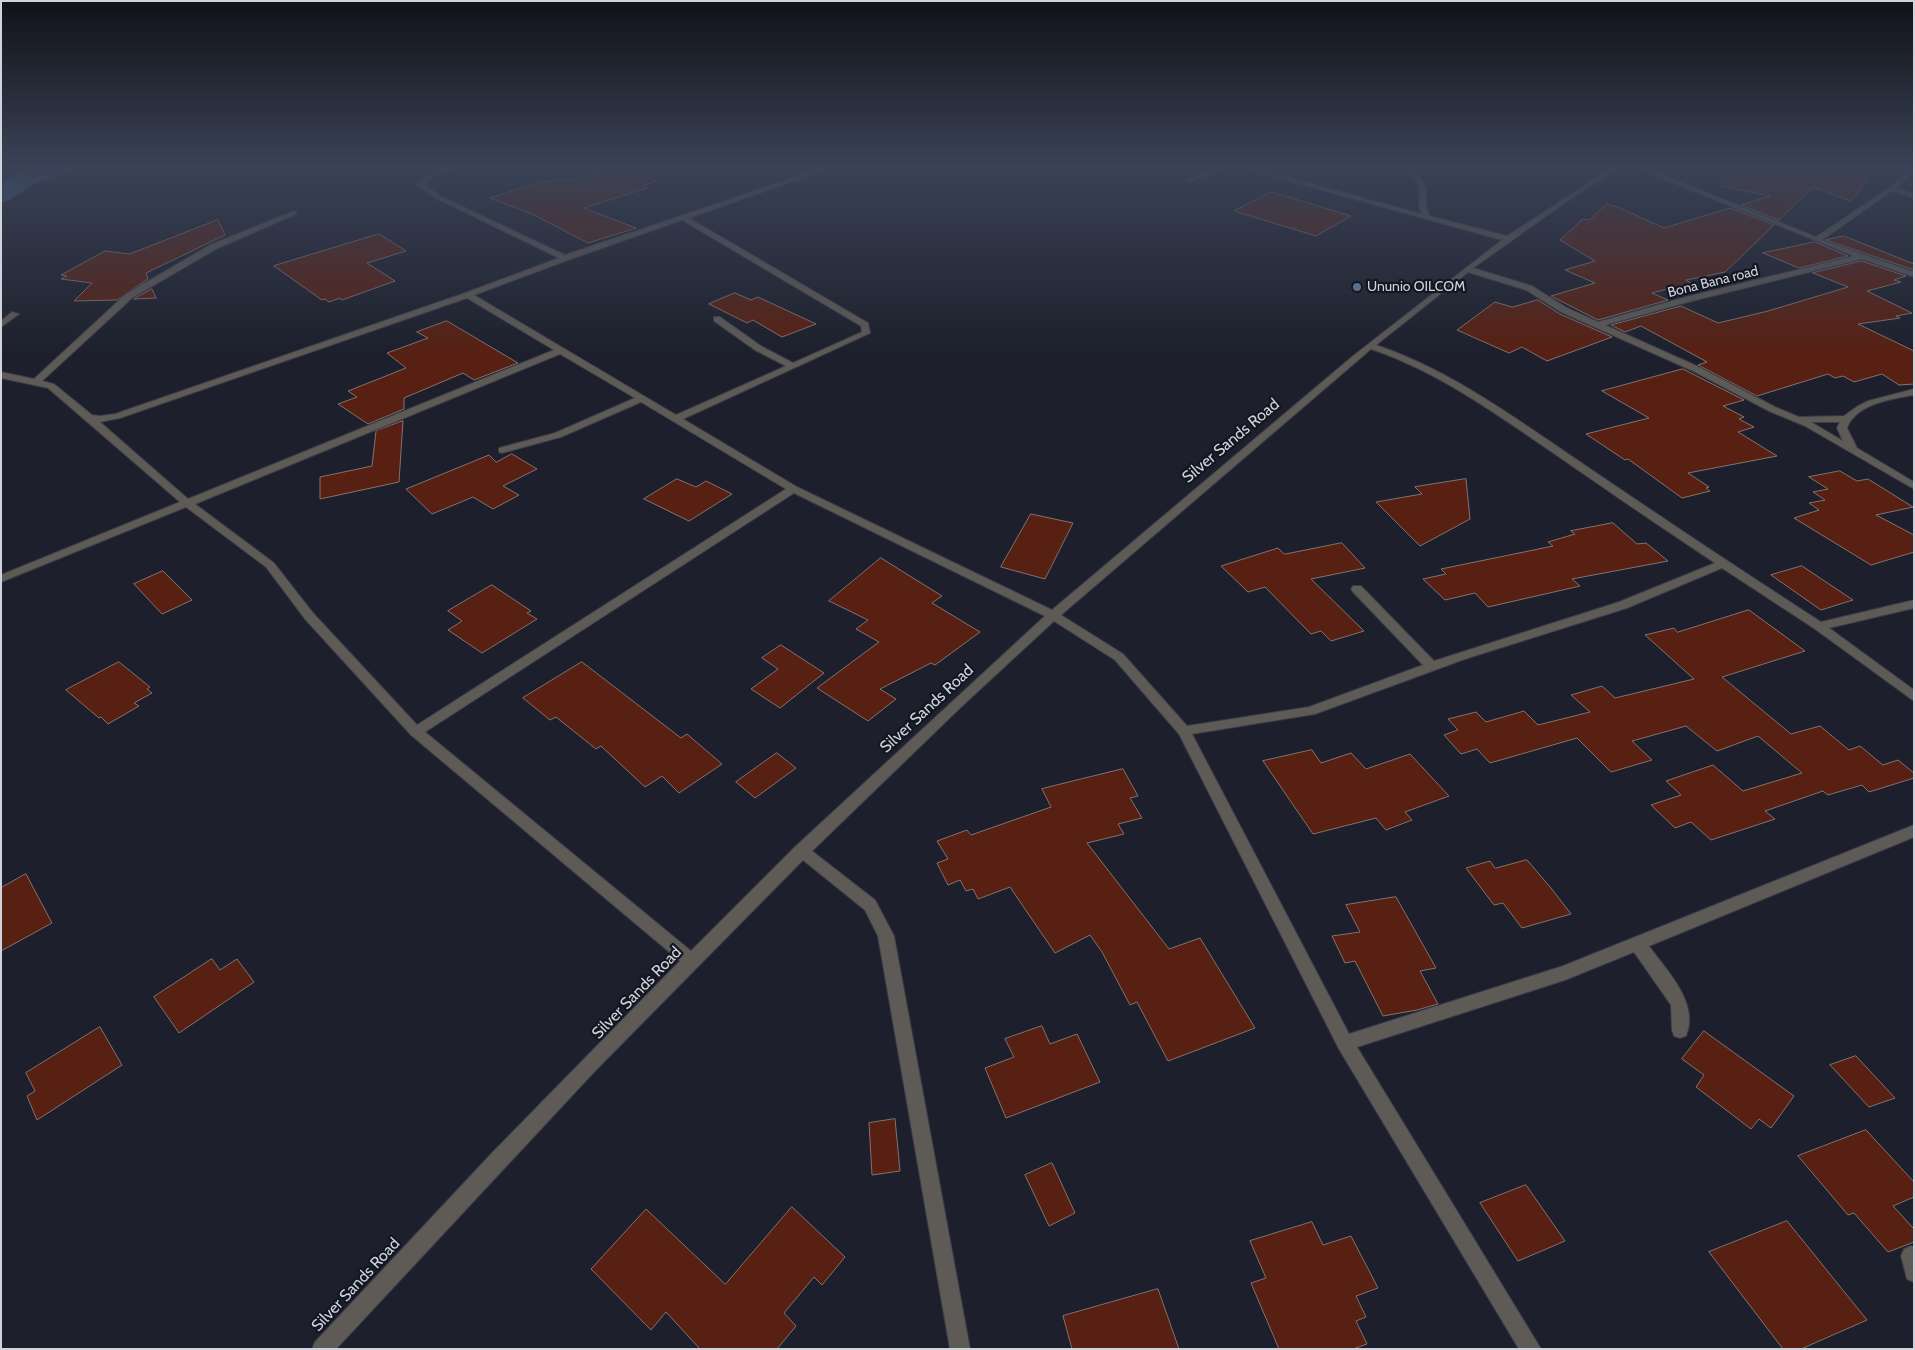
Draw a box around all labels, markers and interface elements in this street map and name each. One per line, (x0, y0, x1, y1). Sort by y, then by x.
street label: Bona Bana road (1666, 263, 1760, 301)
place label: Ununio OILCOM (1367, 279, 1465, 295)
marker: Ununio OILCOM (1351, 281, 1363, 293)
street label: Silver Sands Road (1179, 395, 1283, 487)
street label: Silver Sands Road (876, 661, 978, 757)
street label: Silver Sands Road (588, 943, 686, 1043)
street label: Silver Sands Road (308, 1234, 404, 1336)

